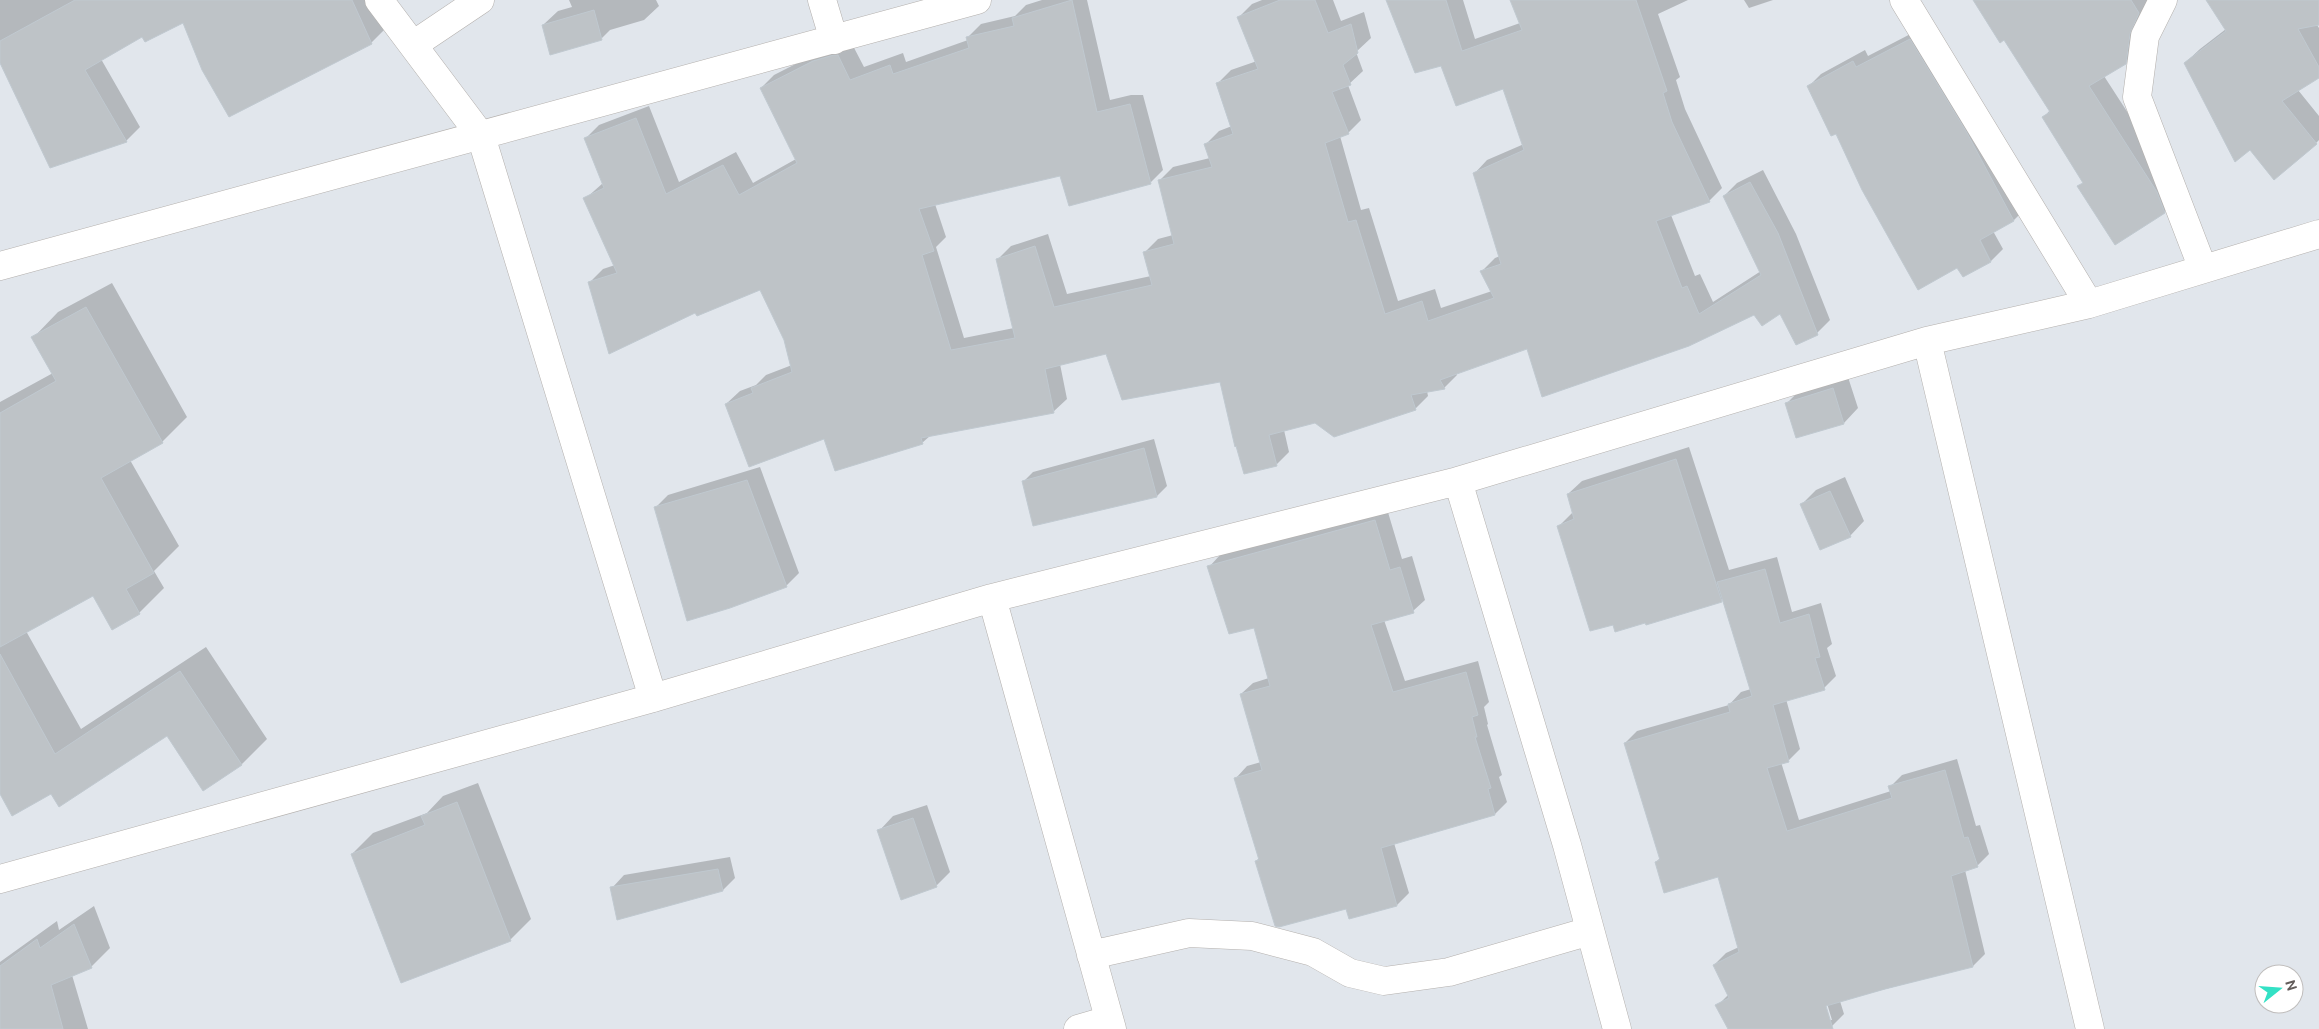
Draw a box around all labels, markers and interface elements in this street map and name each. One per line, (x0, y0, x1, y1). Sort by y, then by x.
north arrow (2254, 964, 2304, 1014)
text: N (2282, 978, 2301, 993)

